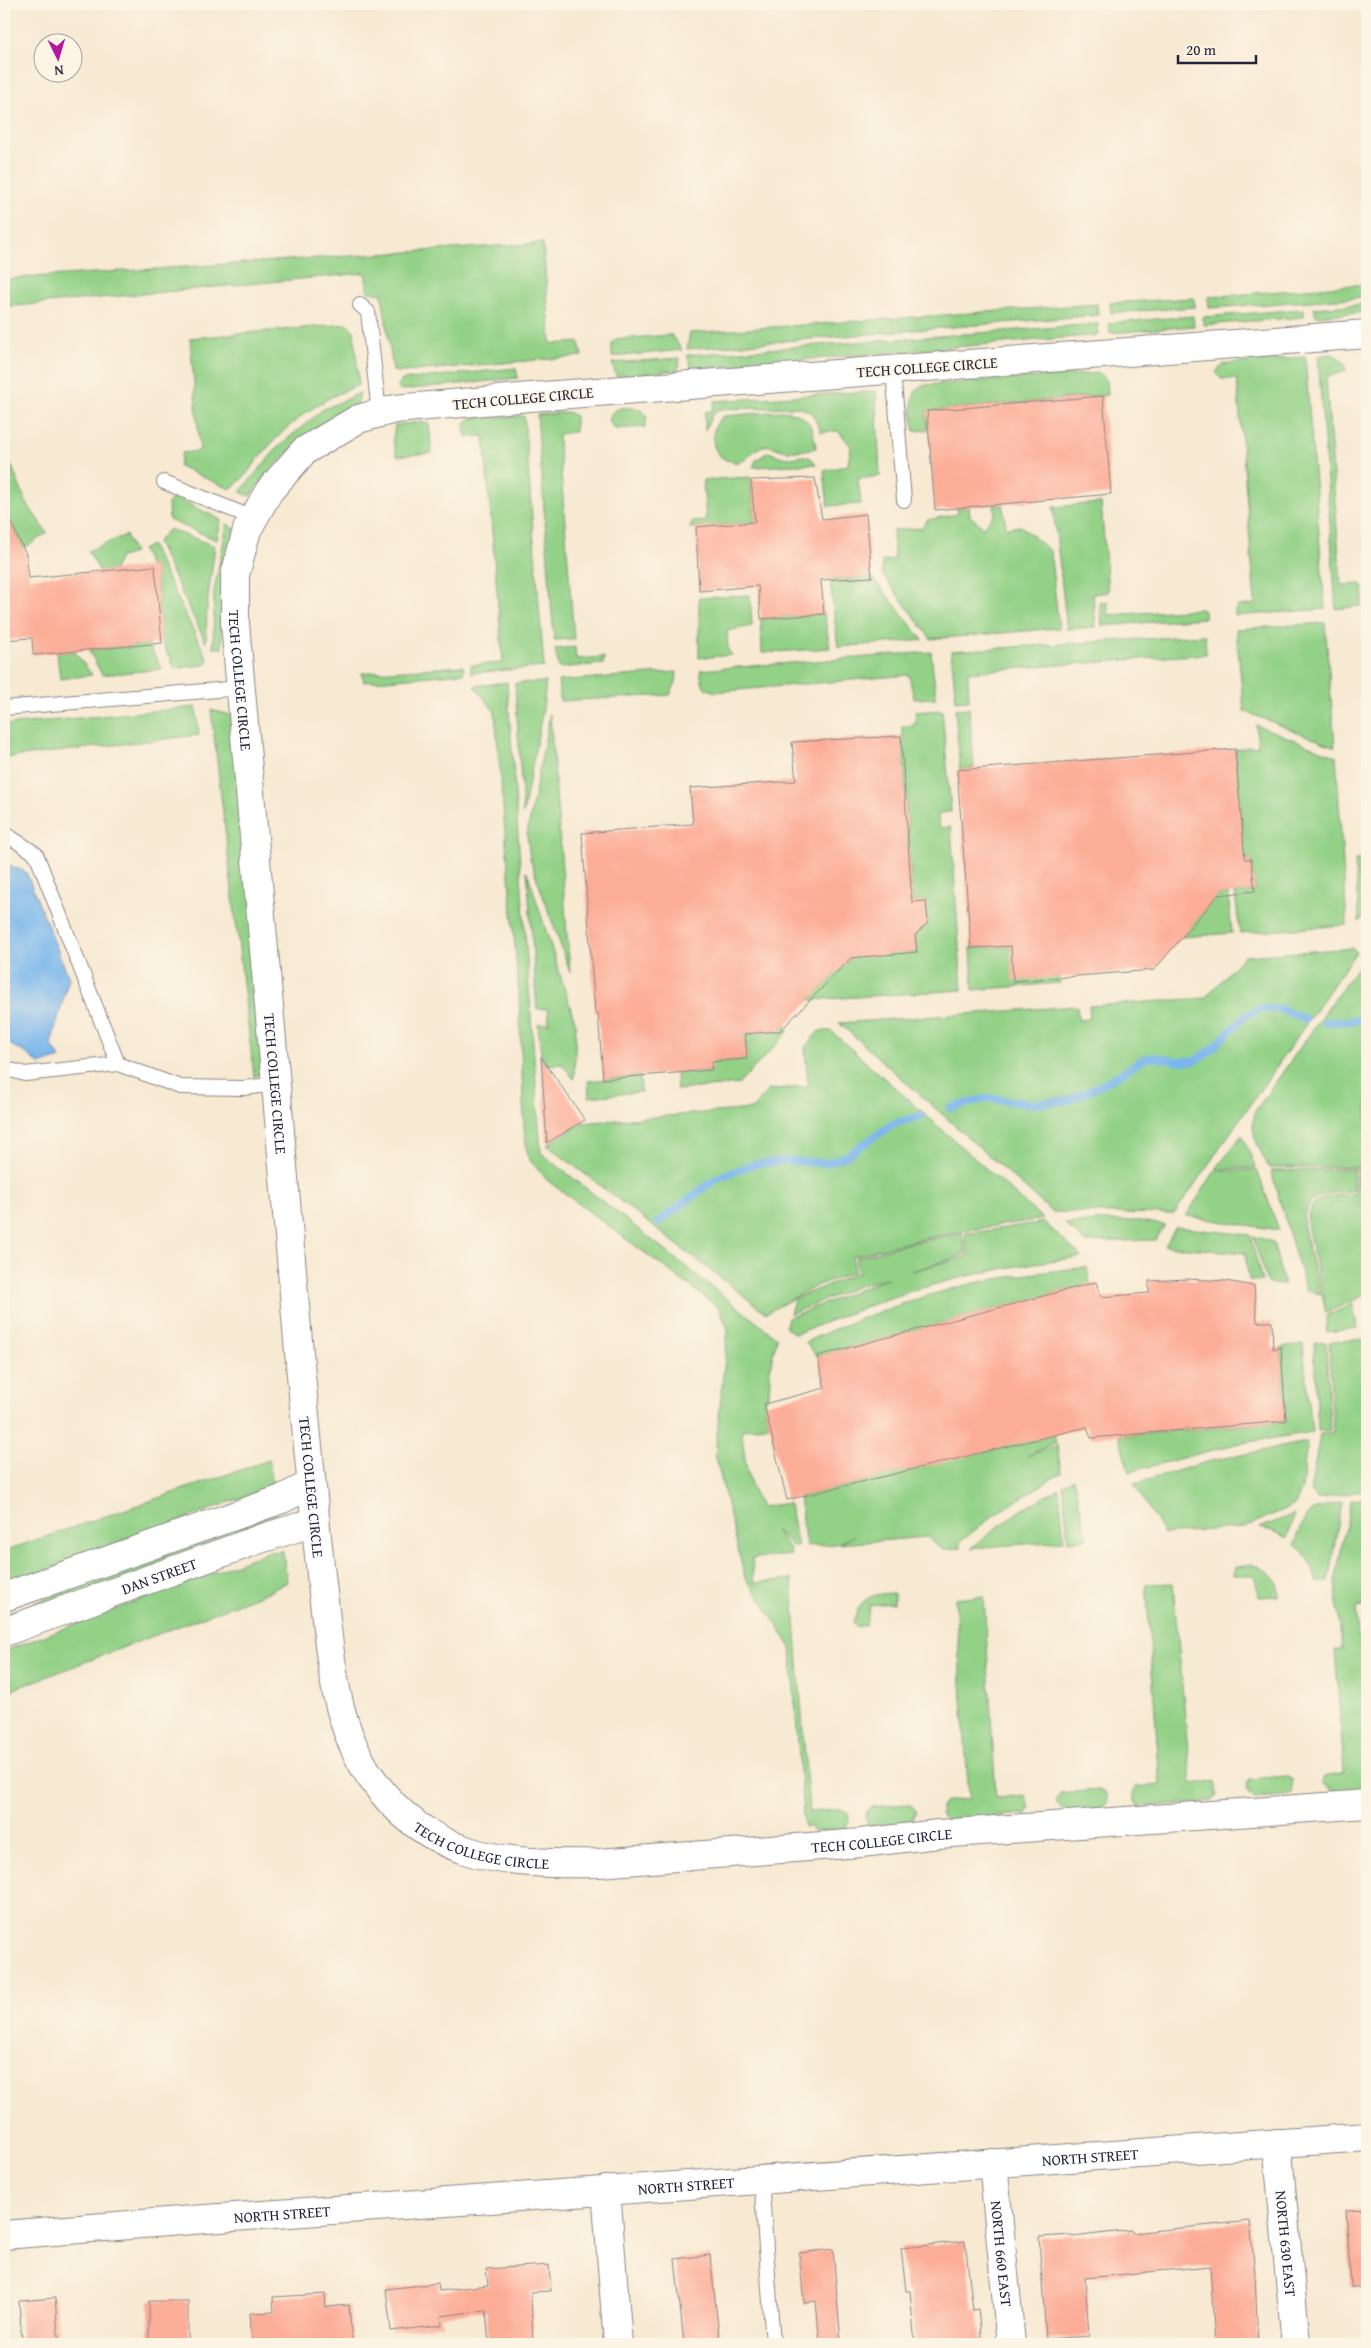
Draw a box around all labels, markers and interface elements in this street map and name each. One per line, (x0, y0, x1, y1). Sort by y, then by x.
north arrow (32, 32, 82, 82)
scale bar (1178, 32, 1256, 64)
text: 20 m (1186, 39, 1217, 60)
text: N (53, 61, 65, 81)
street label: TECH COLLEGE CIRCLE (856, 352, 998, 382)
street label: TECH COLLEGE CIRCLE (452, 381, 595, 415)
street label: TECH COLLEGE CIRCLE (225, 610, 257, 752)
street label: TECH COLLEGE CIRCLE (259, 1012, 292, 1155)
street label: TECH COLLEGE CIRCLE (295, 1416, 330, 1559)
street label: DAN STREET (118, 1552, 200, 1599)
street label: TECH COLLEGE CIRCLE (410, 1816, 550, 1873)
street label: TECH COLLEGE CIRCLE (811, 1823, 953, 1857)
street label: NORTH STREET (1041, 2143, 1140, 2170)
street label: NORTH STREET (637, 2171, 736, 2199)
street label: NORTH 630 EAST (1271, 2190, 1302, 2298)
street label: NORTH STREET (233, 2200, 332, 2228)
street label: NORTH 660 EAST (986, 2200, 1018, 2308)

